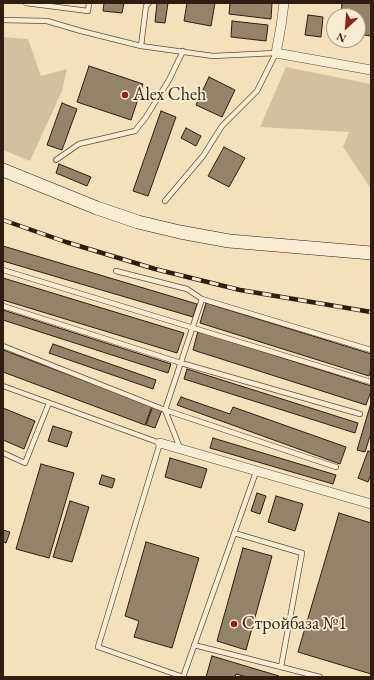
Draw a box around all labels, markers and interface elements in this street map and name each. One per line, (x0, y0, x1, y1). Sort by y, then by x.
north arrow (326, 8, 366, 48)
text: N (334, 30, 348, 46)
place label: Alex Cheh (133, 84, 206, 106)
marker: Alex Cheh (120, 90, 130, 100)
place label: Стройбаза №1 (242, 613, 347, 635)
marker: Стройбаза №1 (229, 619, 239, 629)

